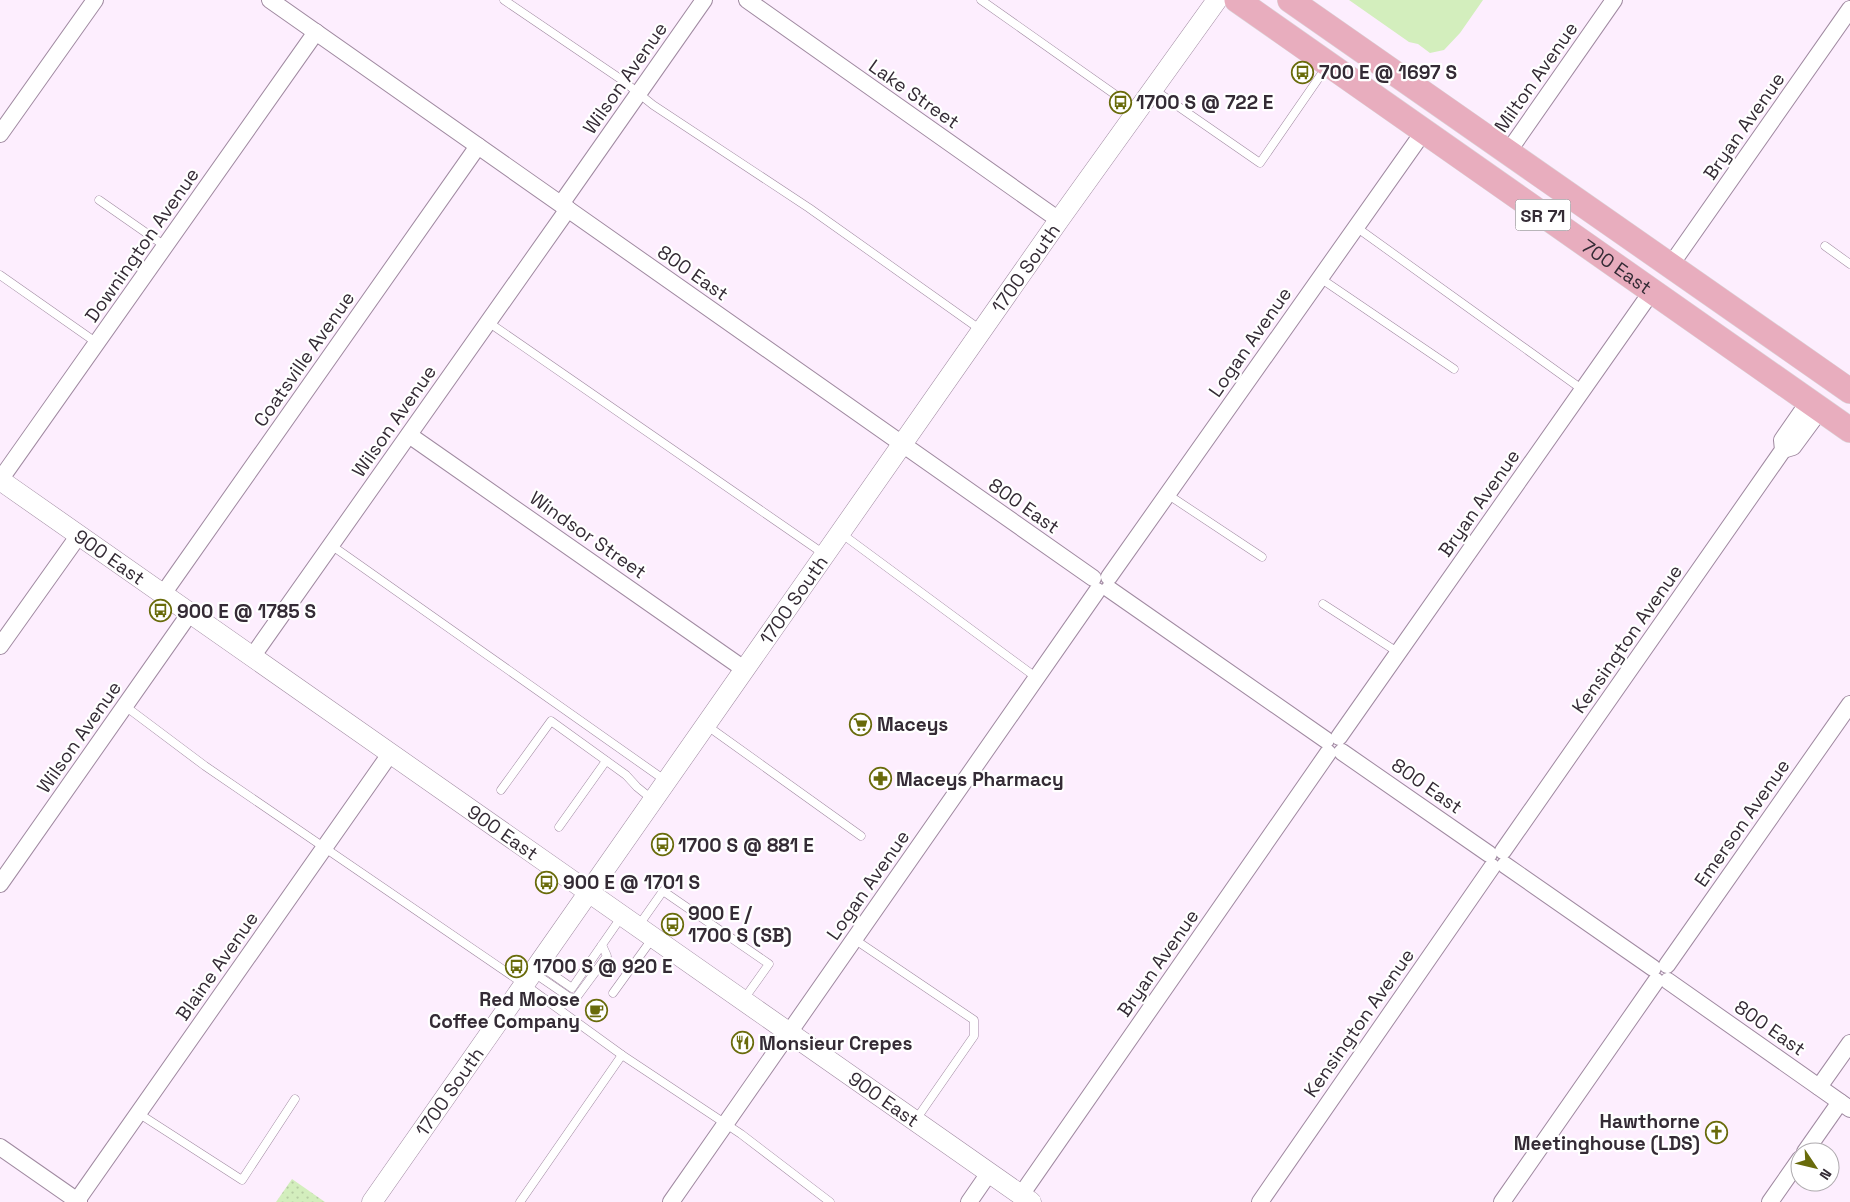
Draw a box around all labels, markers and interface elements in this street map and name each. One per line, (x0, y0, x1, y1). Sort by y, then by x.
street label: Wilson Avenue (577, 17, 673, 139)
street label: Milton Avenue (1489, 17, 1583, 137)
street label: Lake Street (864, 54, 964, 134)
bus stop icon: 700 E @ 1697 S (1291, 60, 1315, 84)
place label: 700 E @ 1697 S (1319, 60, 1457, 85)
street label: Bryan Avenue (1698, 67, 1790, 185)
bus stop icon: 1700 S @ 722 E (1108, 90, 1132, 114)
place label: 1700 S @ 722 E (1136, 90, 1273, 115)
street label: Downington Avenue (79, 163, 205, 327)
road number: SR 71 (1516, 200, 1570, 230)
street label: 1700 South (986, 218, 1065, 317)
street label: 700 East (1577, 233, 1657, 300)
street label: 800 East (653, 239, 733, 307)
street label: Logan Avenue (1203, 282, 1297, 402)
street label: Coatsville Avenue (248, 286, 360, 432)
street label: Wilson Avenue (346, 360, 442, 482)
street label: Bryan Avenue (1433, 444, 1525, 562)
street label: 800 East (984, 472, 1064, 540)
street label: Windsor Street (525, 485, 651, 585)
street label: 900 East (69, 523, 150, 590)
street label: 1700 South (753, 550, 833, 649)
street label: Kensington Avenue (1566, 560, 1688, 718)
bus stop icon: 900 E @ 1785 S (149, 599, 173, 623)
place label: 900 E @ 1785 S (177, 599, 316, 624)
street label: Wilson Avenue (31, 676, 127, 798)
supermarket icon: Maceys (849, 712, 873, 736)
place label: Maceys (877, 712, 948, 737)
street label: 800 East (1387, 752, 1467, 820)
street label: Emerson Avenue (1689, 754, 1795, 892)
pharmacy icon: Maceys Pharmacy (868, 767, 892, 791)
place label: Maceys Pharmacy (896, 767, 1064, 792)
street label: 900 East (463, 799, 543, 866)
street label: Logan Avenue (821, 825, 915, 945)
bus stop icon: 1700 S @ 881 E (650, 833, 674, 857)
place label: 1700 S @ 881 E (678, 833, 814, 858)
bus stop icon: 900 E @ 1701 S (535, 870, 559, 894)
place label: 900 E @ 1701 S (563, 870, 700, 895)
place label: 900 E / 1700 S (SB) (688, 901, 792, 948)
street label: Bryan Avenue (1112, 904, 1204, 1022)
street label: Blaine Avenue (170, 907, 264, 1025)
bus stop icon: 900 E / 1700 S (SB) (660, 912, 684, 936)
street label: Kensington Avenue (1298, 944, 1420, 1102)
bus stop icon: 1700 S @ 920 E (505, 954, 529, 978)
place label: 1700 S @ 920 E (533, 954, 673, 979)
place label: Red Moose Coffee Company (429, 987, 580, 1034)
street label: 800 East (1730, 994, 1810, 1062)
cafe icon: Red Moose Coffee Company (584, 998, 608, 1022)
restaurant icon: Monsieur Crepes (731, 1031, 755, 1055)
place label: Monsieur Crepes (759, 1031, 913, 1056)
street label: 1700 South (410, 1042, 489, 1141)
street label: 900 East (843, 1065, 924, 1132)
place label: Hawthorne Meetinghouse (LDS) (1514, 1109, 1700, 1156)
church icon: Hawthorne Meetinghouse (LDS) (1704, 1120, 1728, 1144)
north arrow (1790, 1142, 1840, 1192)
text: N (1816, 1165, 1836, 1183)

